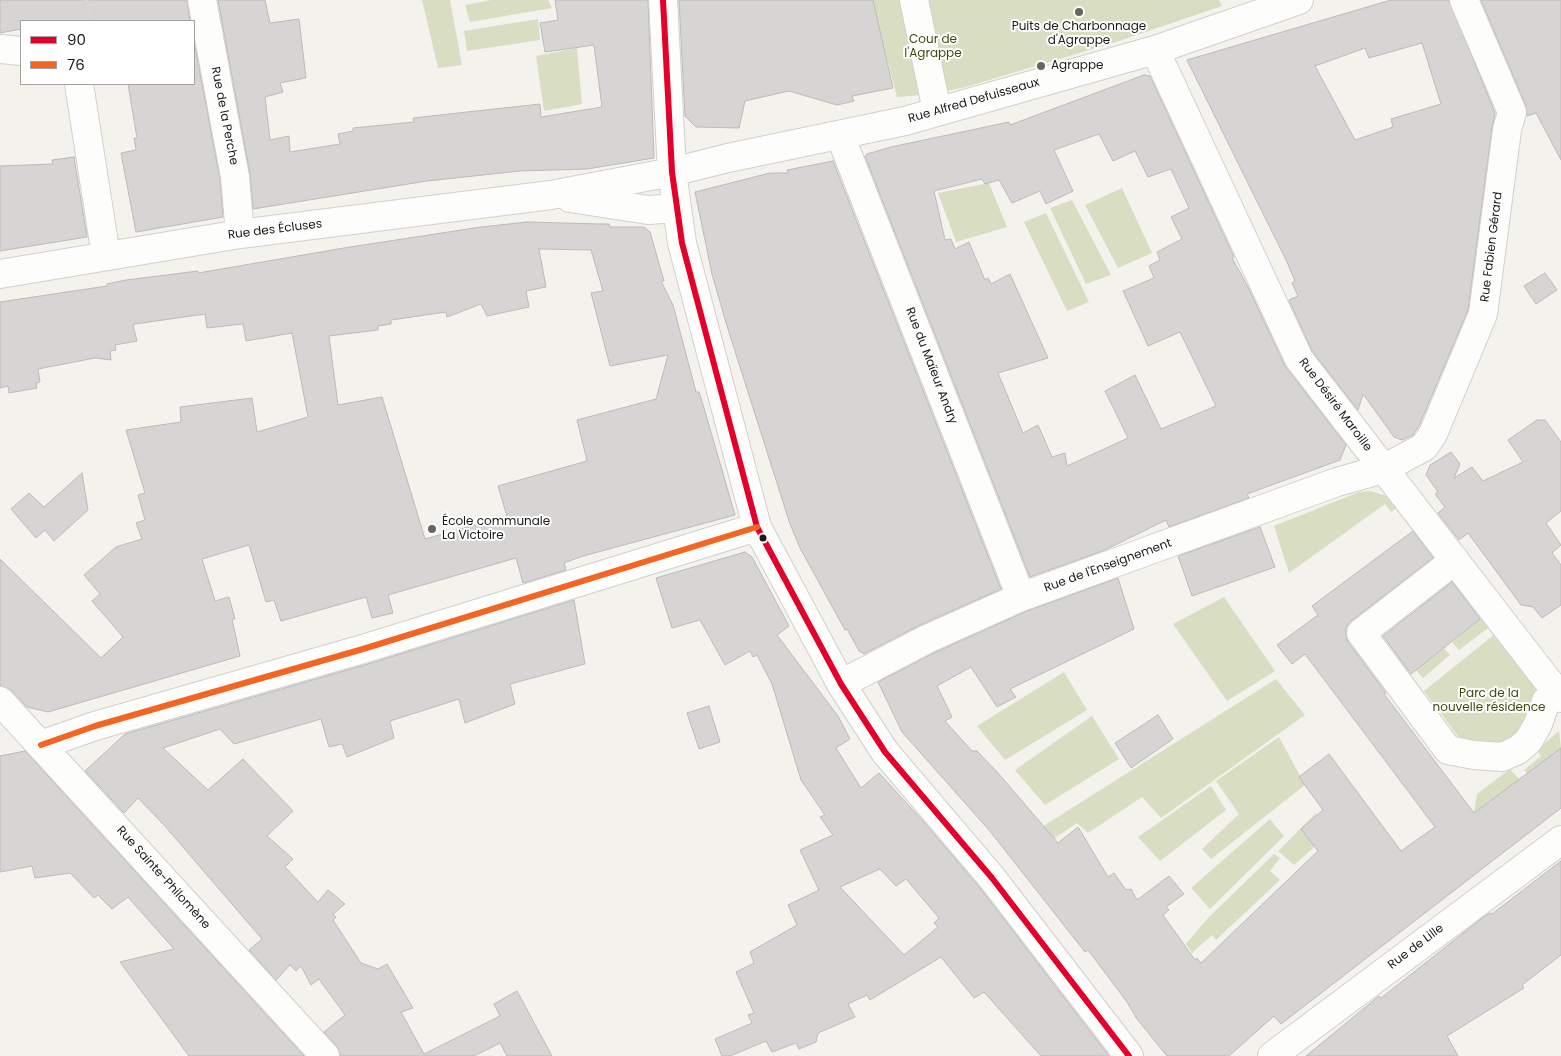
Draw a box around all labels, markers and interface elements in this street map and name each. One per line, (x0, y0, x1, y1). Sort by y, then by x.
marker: Puits de Charbonnage d'Agrappe (1073, 6, 1085, 18)
legend (20, 20, 195, 85)
place label: Puits de Charbonnage d'Agrappe (1012, 20, 1146, 48)
text: 90 (67, 29, 86, 50)
park label: Cour de l'Agrappe (904, 33, 962, 61)
text: 76 (67, 54, 85, 75)
place label: Agrappe (1051, 59, 1103, 73)
marker: Agrappe (1035, 60, 1047, 72)
street label: Rue de la Perche (207, 66, 241, 166)
street label: Rue Alfred Defuisseaux (907, 75, 1041, 127)
street label: Rue Fabien Gérard (1478, 191, 1506, 303)
street label: Rue des Écluses (227, 217, 323, 243)
street label: Rue du Maïeur Andry (902, 306, 960, 426)
street label: Rue Désiré Maroille (1295, 356, 1375, 454)
place label: École communale La Victoire (442, 515, 550, 543)
marker: École communale La Victoire (426, 523, 438, 535)
unlabelled marker (758, 533, 768, 543)
street label: Rue de l'Enseignement (1042, 536, 1174, 596)
park label: Parc de la nouvelle résidence (1433, 687, 1545, 715)
street label: Rue Sainte-Philomène (113, 824, 213, 932)
street label: Rue de Lille (1385, 921, 1447, 973)

